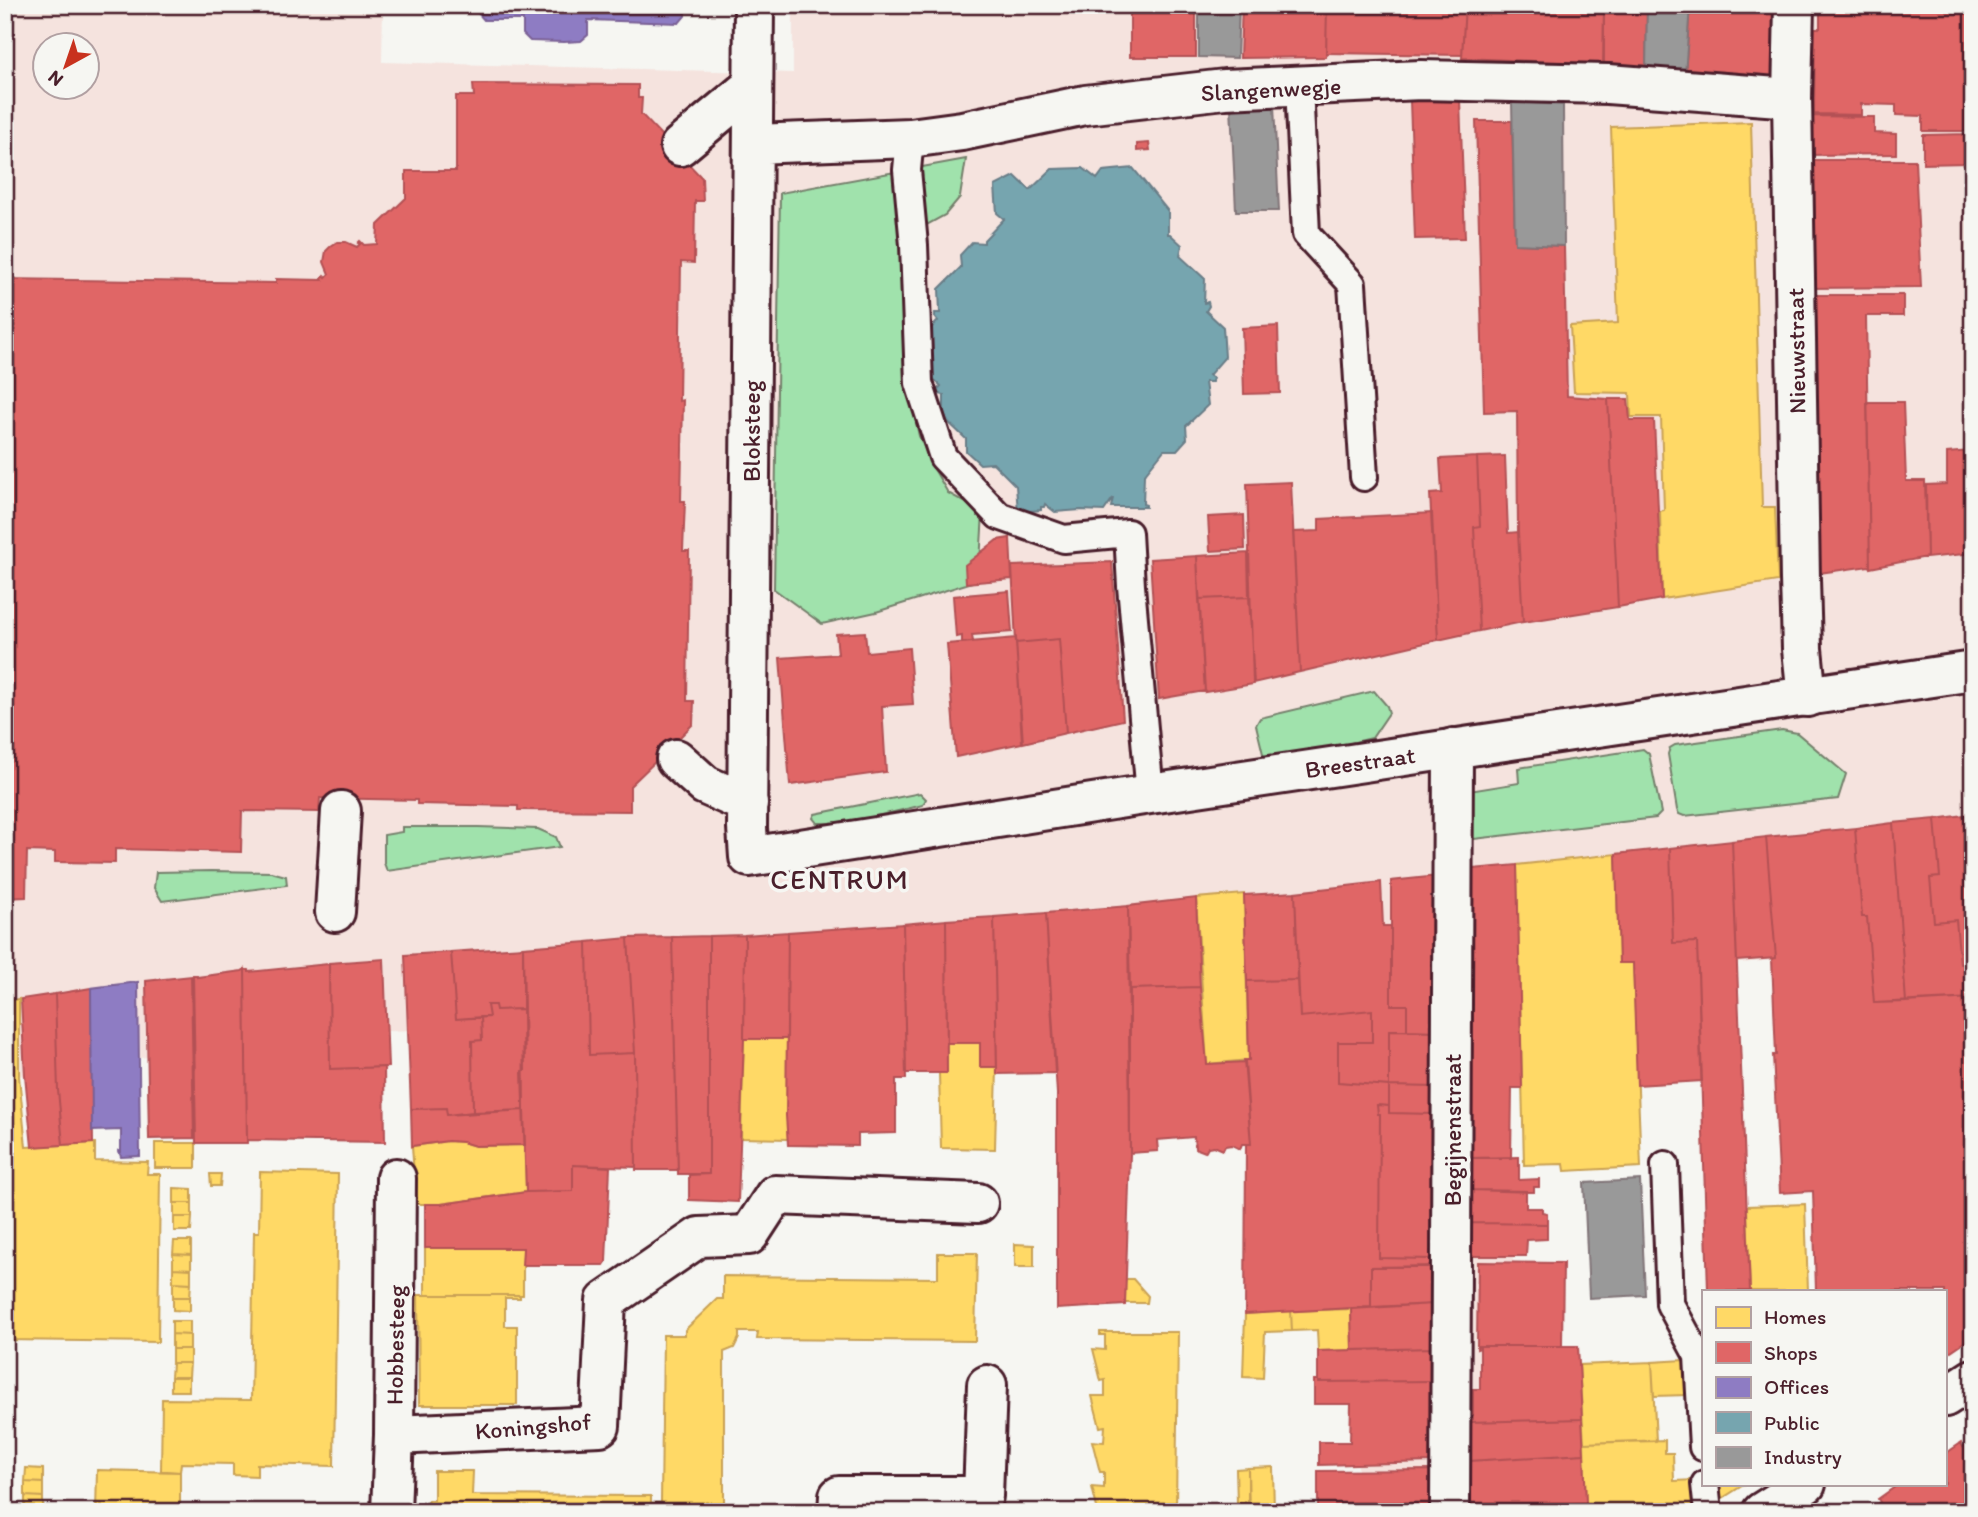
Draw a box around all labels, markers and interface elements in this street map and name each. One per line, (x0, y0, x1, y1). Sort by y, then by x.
north arrow (32, 32, 102, 102)
text: N (43, 66, 68, 92)
street label: Slangenwegje (1200, 71, 1342, 107)
street label: Nieuwstraat (1780, 288, 1812, 414)
street label: Bloksteeg (737, 379, 766, 482)
street label: Breestraat (1303, 740, 1417, 784)
district label: CENTRUM (770, 862, 910, 896)
street label: Begijnenstraat (1438, 1054, 1467, 1206)
street label: Hobbesteeg (379, 1284, 411, 1405)
legend (1702, 1290, 1946, 1486)
text: Homes (1764, 1304, 1826, 1329)
text: Shops (1764, 1340, 1818, 1365)
text: Offices (1764, 1374, 1829, 1399)
street label: Koningshof (474, 1406, 593, 1446)
text: Public (1764, 1410, 1820, 1435)
text: Industry (1764, 1444, 1842, 1469)

